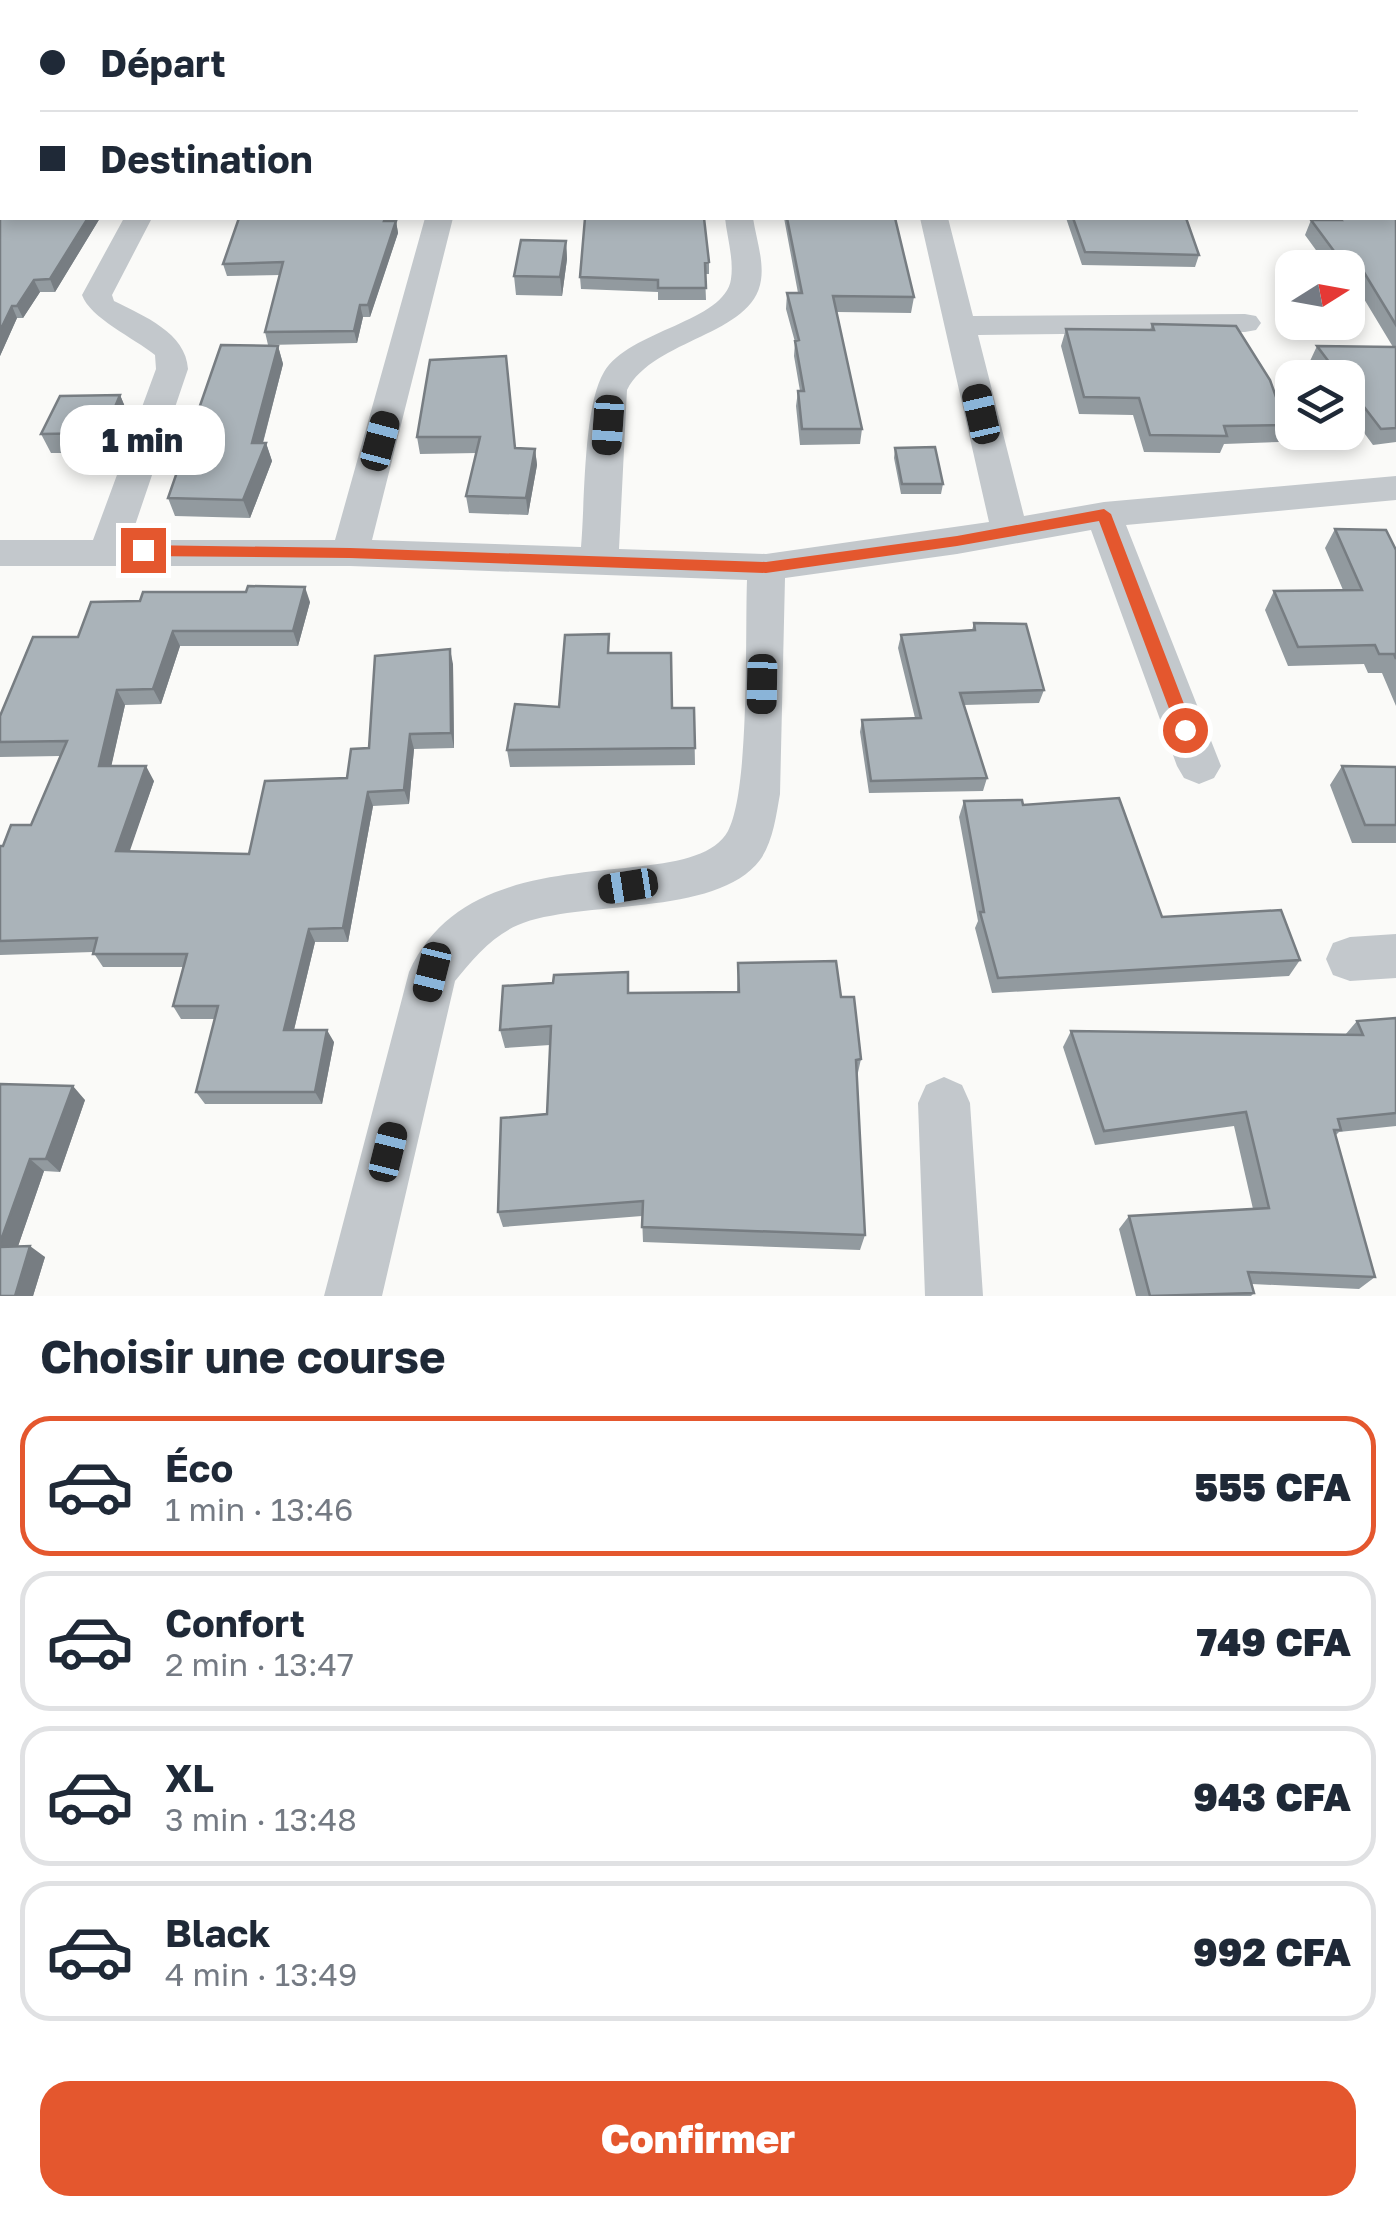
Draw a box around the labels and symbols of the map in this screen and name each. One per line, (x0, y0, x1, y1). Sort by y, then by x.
north arrow (1275, 250, 1365, 340)
car (960, 381, 1002, 447)
car (591, 394, 625, 456)
callout: 1 min (61, 405, 226, 475)
car (358, 408, 402, 474)
route end (121, 528, 166, 573)
car (746, 654, 778, 714)
route start (1163, 708, 1208, 753)
car (596, 866, 660, 906)
car (410, 939, 454, 1005)
car (366, 1119, 410, 1185)

